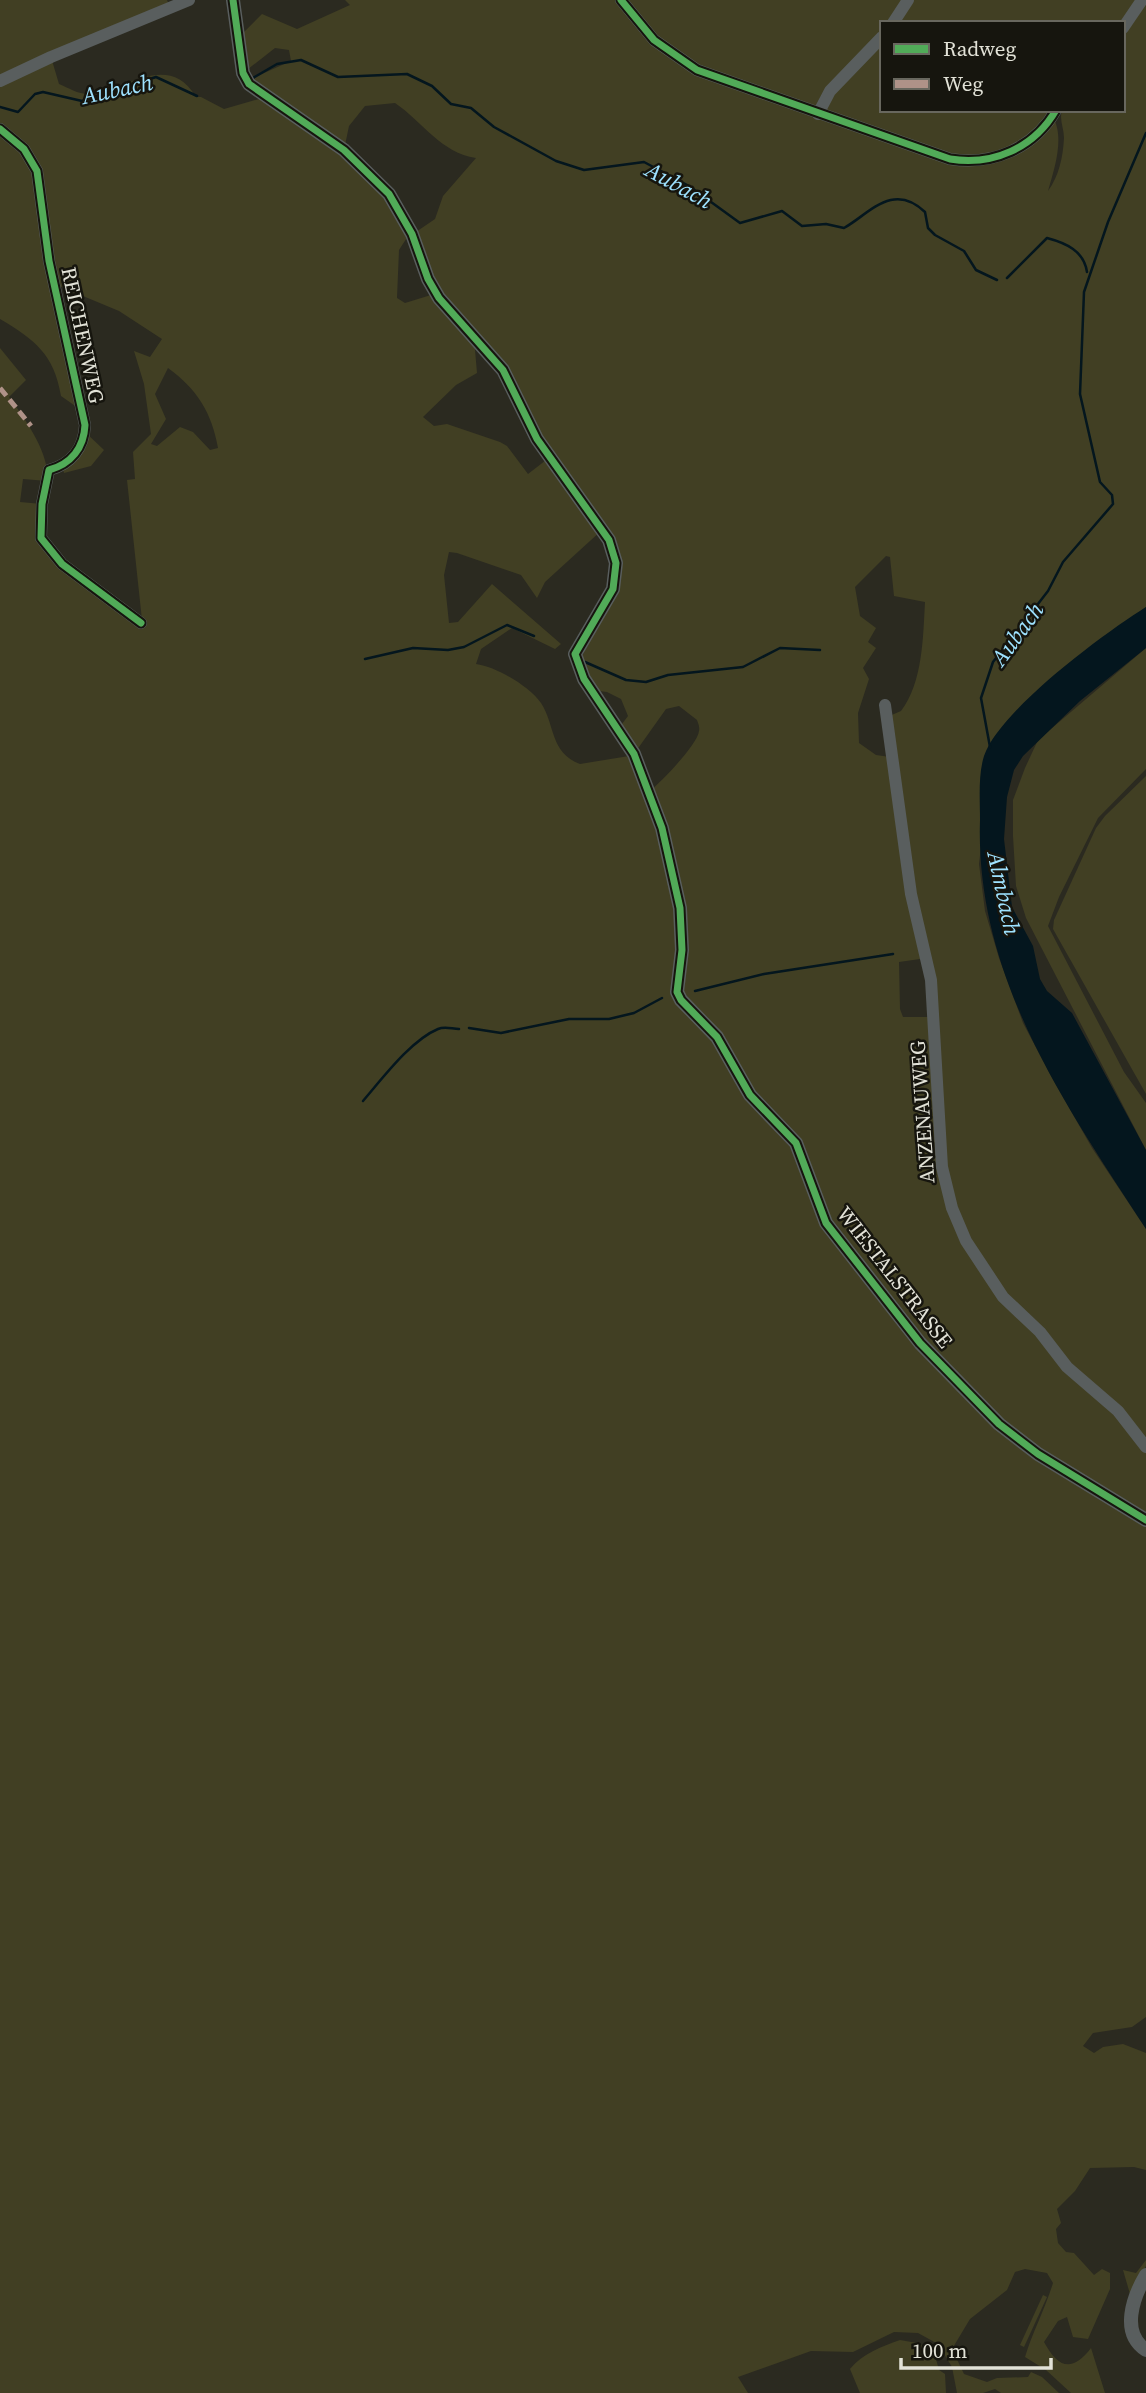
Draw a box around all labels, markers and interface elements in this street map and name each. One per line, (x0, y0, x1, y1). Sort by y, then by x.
legend (880, 21, 1125, 112)
text: Radweg (943, 34, 1016, 63)
water label: Aubach (76, 66, 156, 113)
text: Weg (943, 69, 983, 98)
water label: Aubach (638, 153, 719, 217)
street label: REICHENWEG (54, 264, 112, 406)
water label: Aubach (982, 595, 1051, 674)
water label: Almbach (979, 846, 1029, 938)
street label: ANZENAUWEG (903, 1040, 941, 1184)
street label: WIESTALSTRASSE (830, 1200, 960, 1354)
scale bar (901, 2326, 1052, 2370)
text: 100 m (912, 2336, 967, 2365)

